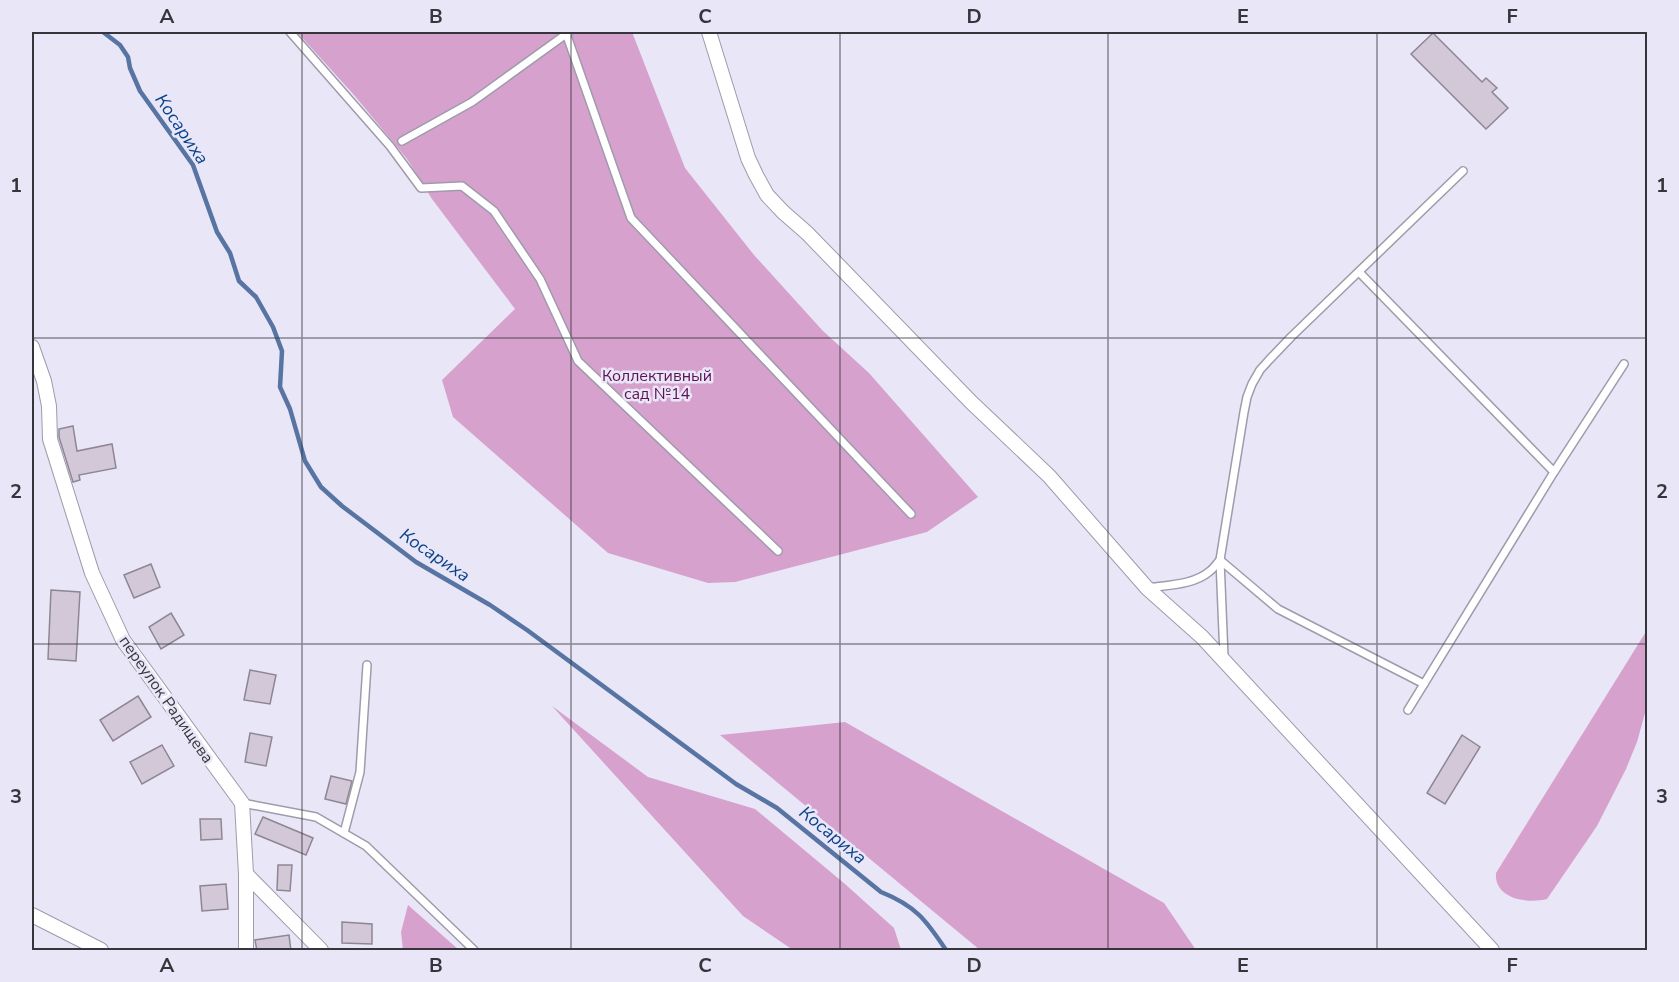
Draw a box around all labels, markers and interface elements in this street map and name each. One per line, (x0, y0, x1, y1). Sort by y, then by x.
text: A (160, 3, 175, 30)
text: B (429, 3, 443, 30)
text: C (698, 3, 712, 30)
text: D (966, 3, 982, 30)
text: E (1237, 3, 1249, 30)
text: F (1506, 3, 1518, 30)
water label: Косариха (150, 89, 214, 169)
text: 1 (10, 172, 22, 199)
text: 1 (1656, 172, 1668, 199)
park label: Коллективный сад №14 (602, 365, 712, 405)
text: 2 (10, 478, 22, 505)
text: 2 (1656, 478, 1668, 505)
water label: Косариха (395, 523, 475, 587)
street label: переулок Радищева (114, 631, 219, 768)
text: 3 (10, 783, 22, 810)
text: 3 (1656, 783, 1668, 810)
water label: Косариха (794, 800, 872, 870)
text: A (160, 952, 175, 979)
text: B (429, 952, 443, 979)
text: C (698, 952, 712, 979)
text: D (966, 952, 982, 979)
text: E (1237, 952, 1249, 979)
text: F (1506, 952, 1518, 979)

